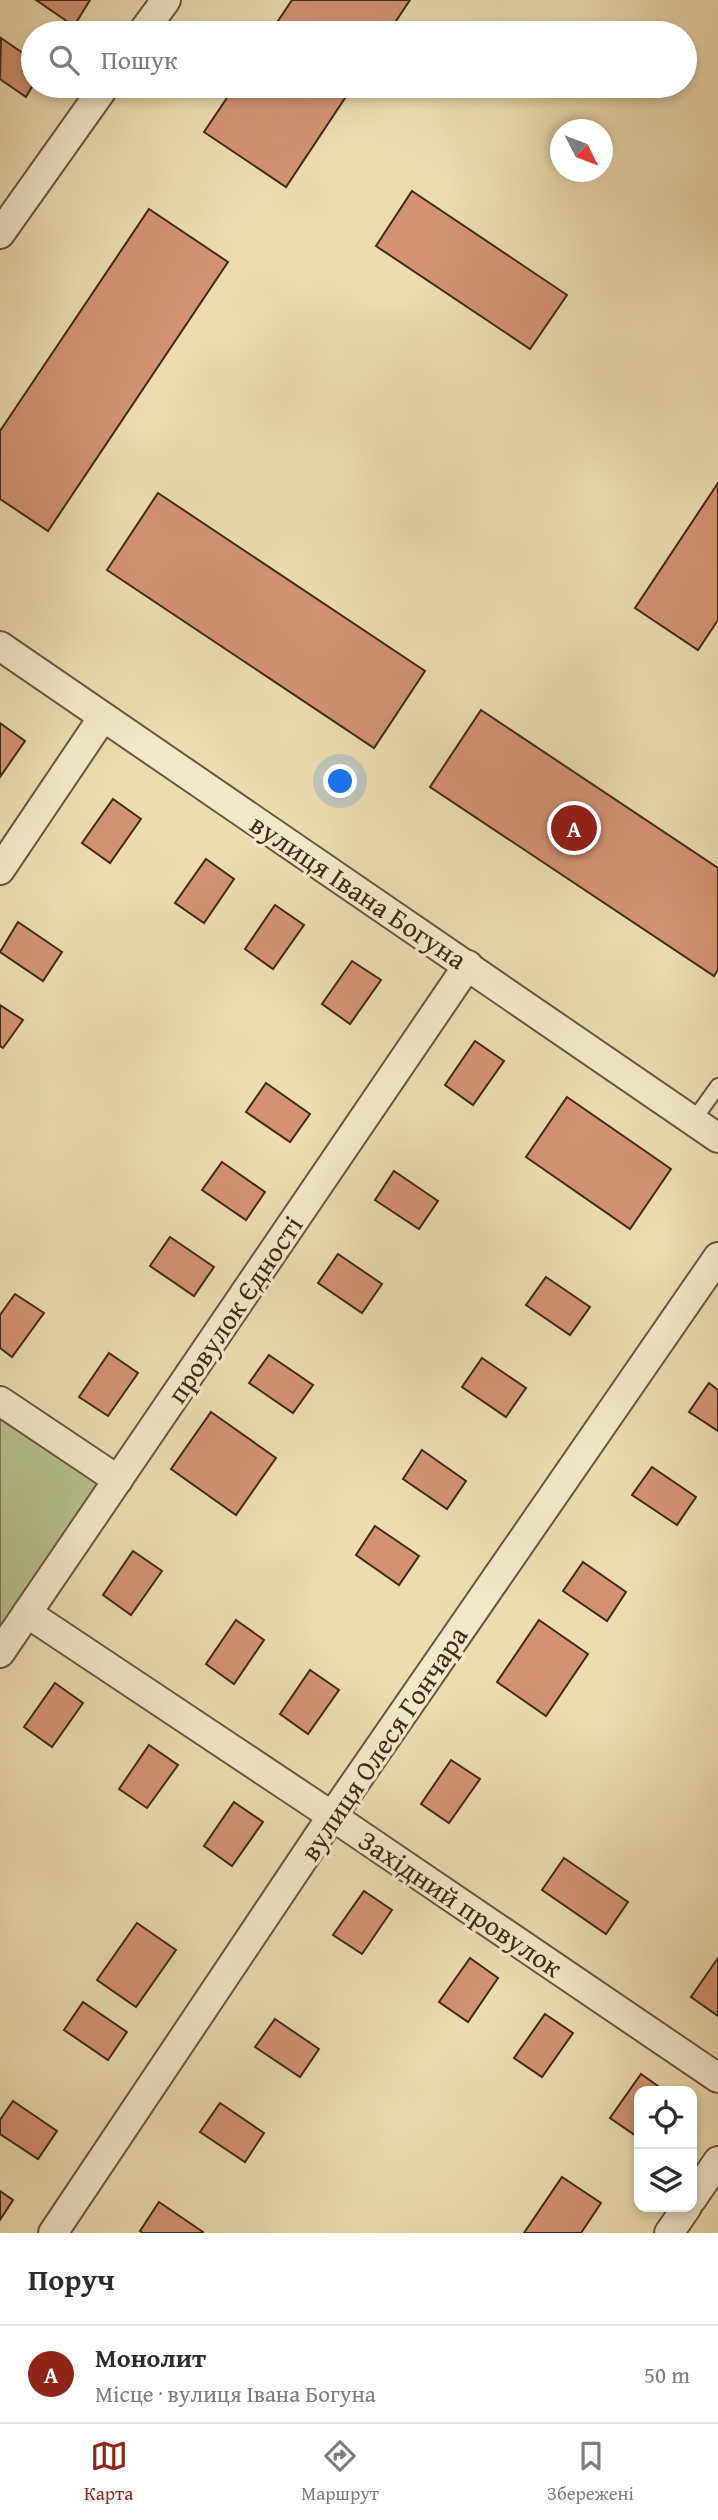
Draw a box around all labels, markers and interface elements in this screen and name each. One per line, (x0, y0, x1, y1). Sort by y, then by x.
search box (21, 21, 697, 98)
text: Пошук (101, 40, 178, 79)
icon: search (45, 41, 83, 79)
north arrow (550, 119, 613, 182)
your location (323, 764, 357, 798)
pin: A (551, 802, 597, 854)
street label: вулиця Івана Богуна (242, 803, 476, 979)
street label: провулок Єдності (156, 1207, 312, 1411)
street label: вулиця Олеся Гончара (289, 1617, 477, 1869)
street label: Західний провулок (351, 1819, 572, 1987)
map controls (634, 2086, 697, 2212)
button: locate (634, 2086, 697, 2149)
button: layers (634, 2149, 697, 2212)
text: Поруч (28, 2257, 115, 2301)
text: Монолит (95, 2338, 206, 2377)
text: A (44, 2358, 58, 2391)
text: 50 m (644, 2358, 690, 2391)
text: Місце · вулиця Івана Богуна (95, 2377, 376, 2410)
tab: Карта (84, 2437, 133, 2507)
tab: Маршрут (301, 2437, 379, 2507)
tab: Збережені (547, 2437, 634, 2507)

